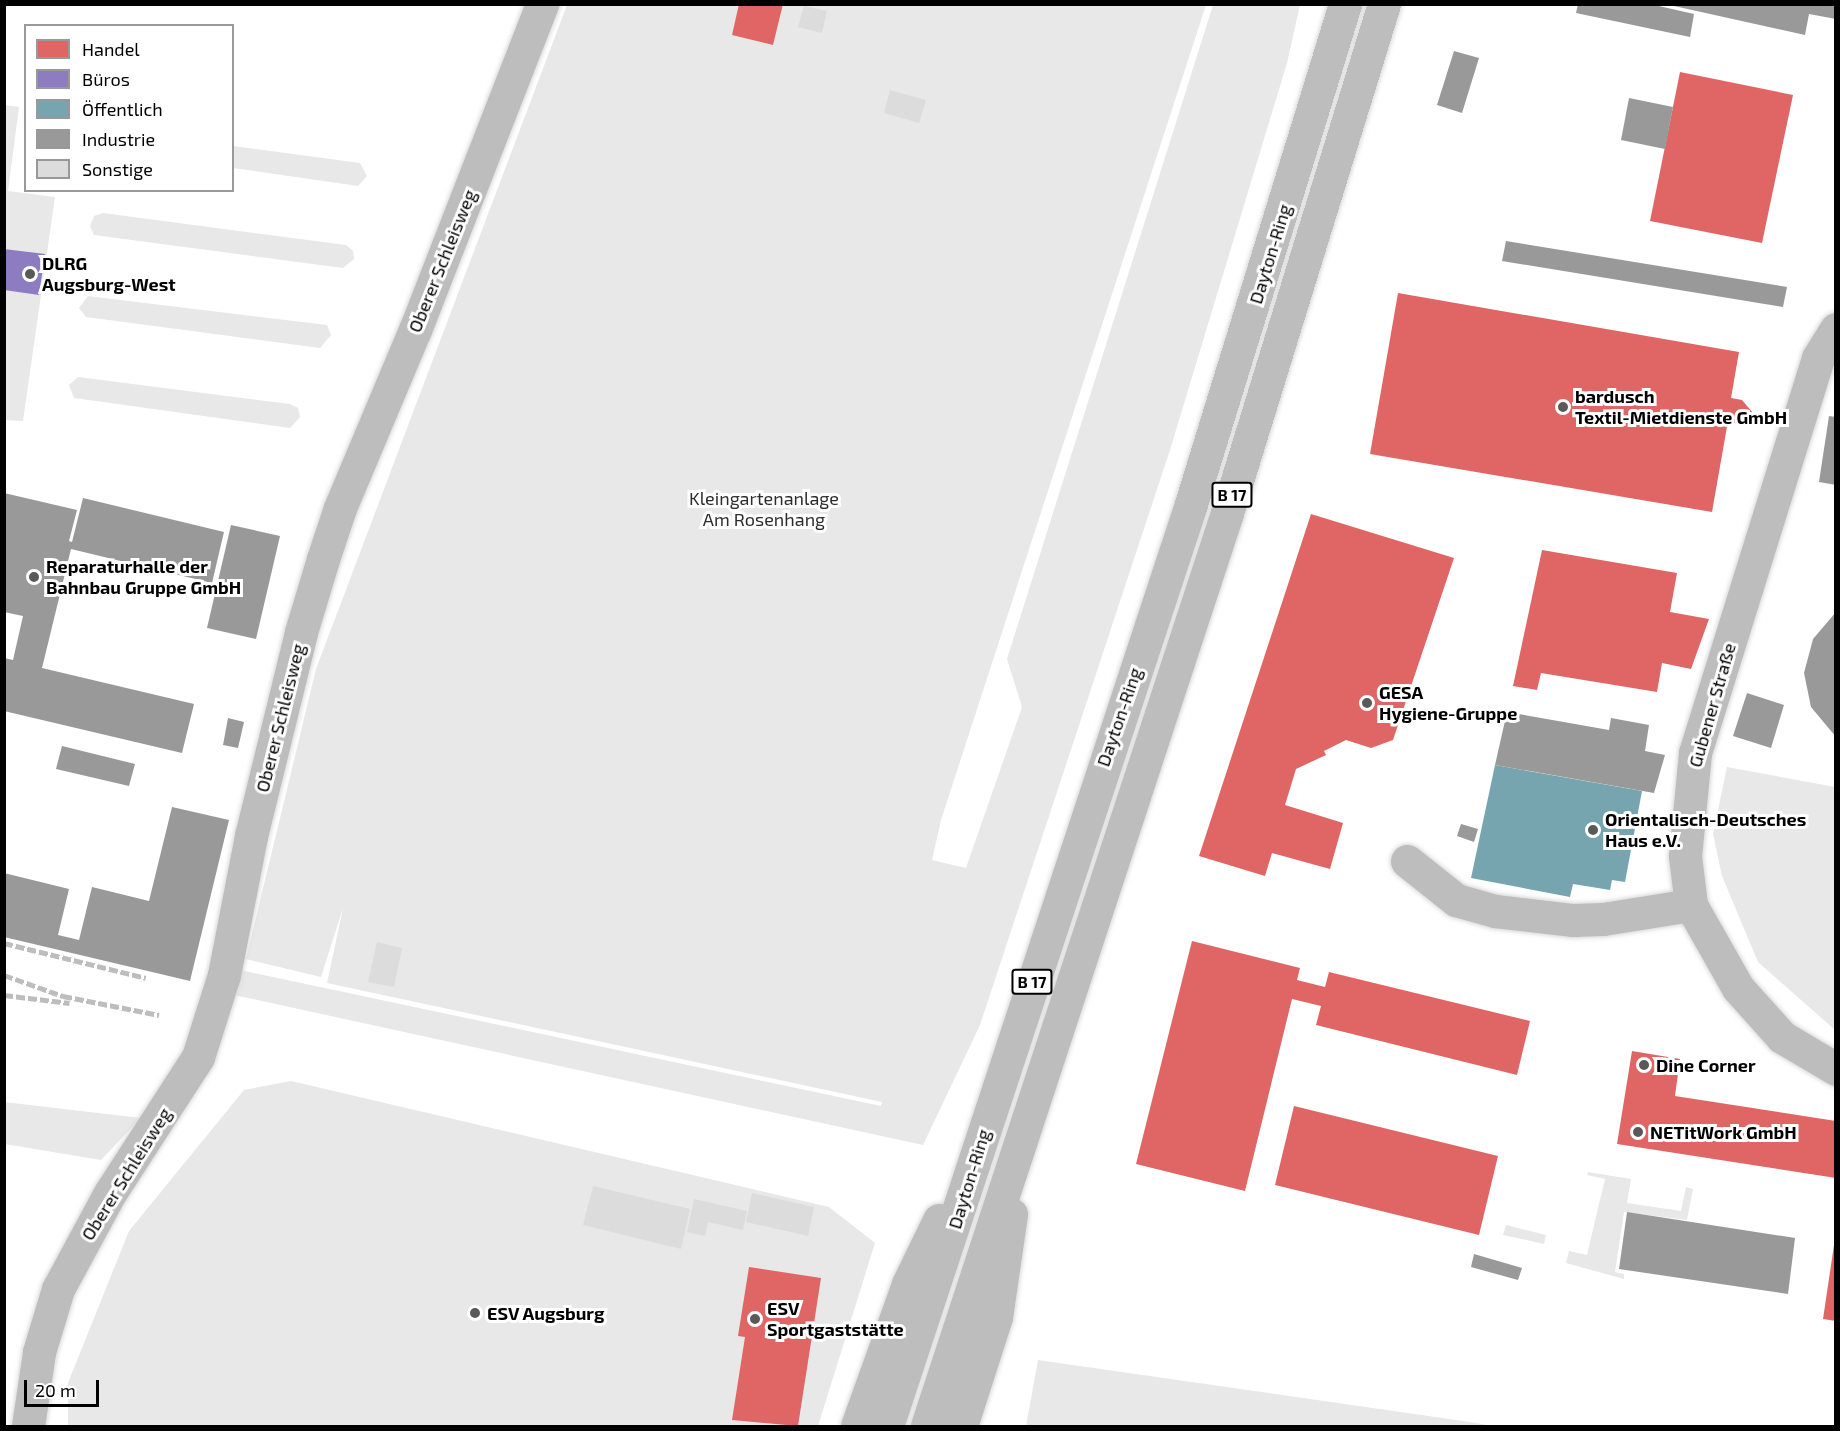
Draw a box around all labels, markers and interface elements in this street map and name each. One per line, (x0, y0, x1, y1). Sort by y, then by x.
legend (24, 24, 234, 192)
text: Handel (82, 38, 140, 60)
text: Büros (82, 68, 130, 90)
text: Öffentlich (82, 98, 163, 120)
text: Industrie (82, 128, 155, 150)
text: Sonstige (82, 158, 153, 180)
street label: Oberer Schleisweg (403, 186, 481, 336)
street label: Dayton-Ring (1245, 202, 1295, 306)
place label: DLRG Augsburg-West (42, 253, 176, 296)
marker: DLRG Augsburg-West (23, 267, 37, 281)
place label: bardusch Textil-Mietdienste GmbH (1575, 386, 1787, 428)
marker: bardusch Textil-Mietdienste GmbH (1556, 400, 1570, 414)
road number: B 17 (1211, 482, 1253, 508)
park label: Kleingartenanlage Am Rosenhang (689, 488, 839, 530)
place label: Reparaturhalle der Bahnbau Gruppe GmbH (46, 556, 241, 598)
marker: Reparaturhalle der Bahnbau Gruppe GmbH (27, 570, 41, 584)
street label: Gubener Straße (1684, 640, 1740, 770)
street label: Oberer Schleisweg (251, 642, 309, 794)
street label: Dayton-Ring (1092, 665, 1146, 769)
place label: GESA Hygiene-Gruppe (1379, 682, 1517, 724)
marker: GESA Hygiene-Gruppe (1360, 696, 1374, 710)
place label: Orientalisch-Deutsches Haus e.V. (1605, 809, 1806, 852)
marker: Orientalisch-Deutsches Haus e.V. (1586, 823, 1600, 837)
road number: B 17 (1011, 969, 1053, 995)
place label: Dine Corner (1656, 1054, 1756, 1076)
marker: Dine Corner (1637, 1058, 1651, 1072)
street label: Oberer Schleisweg (76, 1104, 176, 1244)
place label: NETitWork GmbH (1650, 1121, 1797, 1143)
marker: NETitWork GmbH (1631, 1125, 1645, 1139)
street label: Dayton-Ring (944, 1127, 994, 1231)
place label: ESV Sportgaststätte (767, 1298, 904, 1340)
place label: ESV Augsburg (487, 1302, 605, 1324)
marker: ESV Augsburg (468, 1306, 482, 1320)
marker: ESV Sportgaststätte (748, 1312, 762, 1326)
scale bar (27, 1368, 102, 1406)
text: 20 m (35, 1379, 76, 1401)

